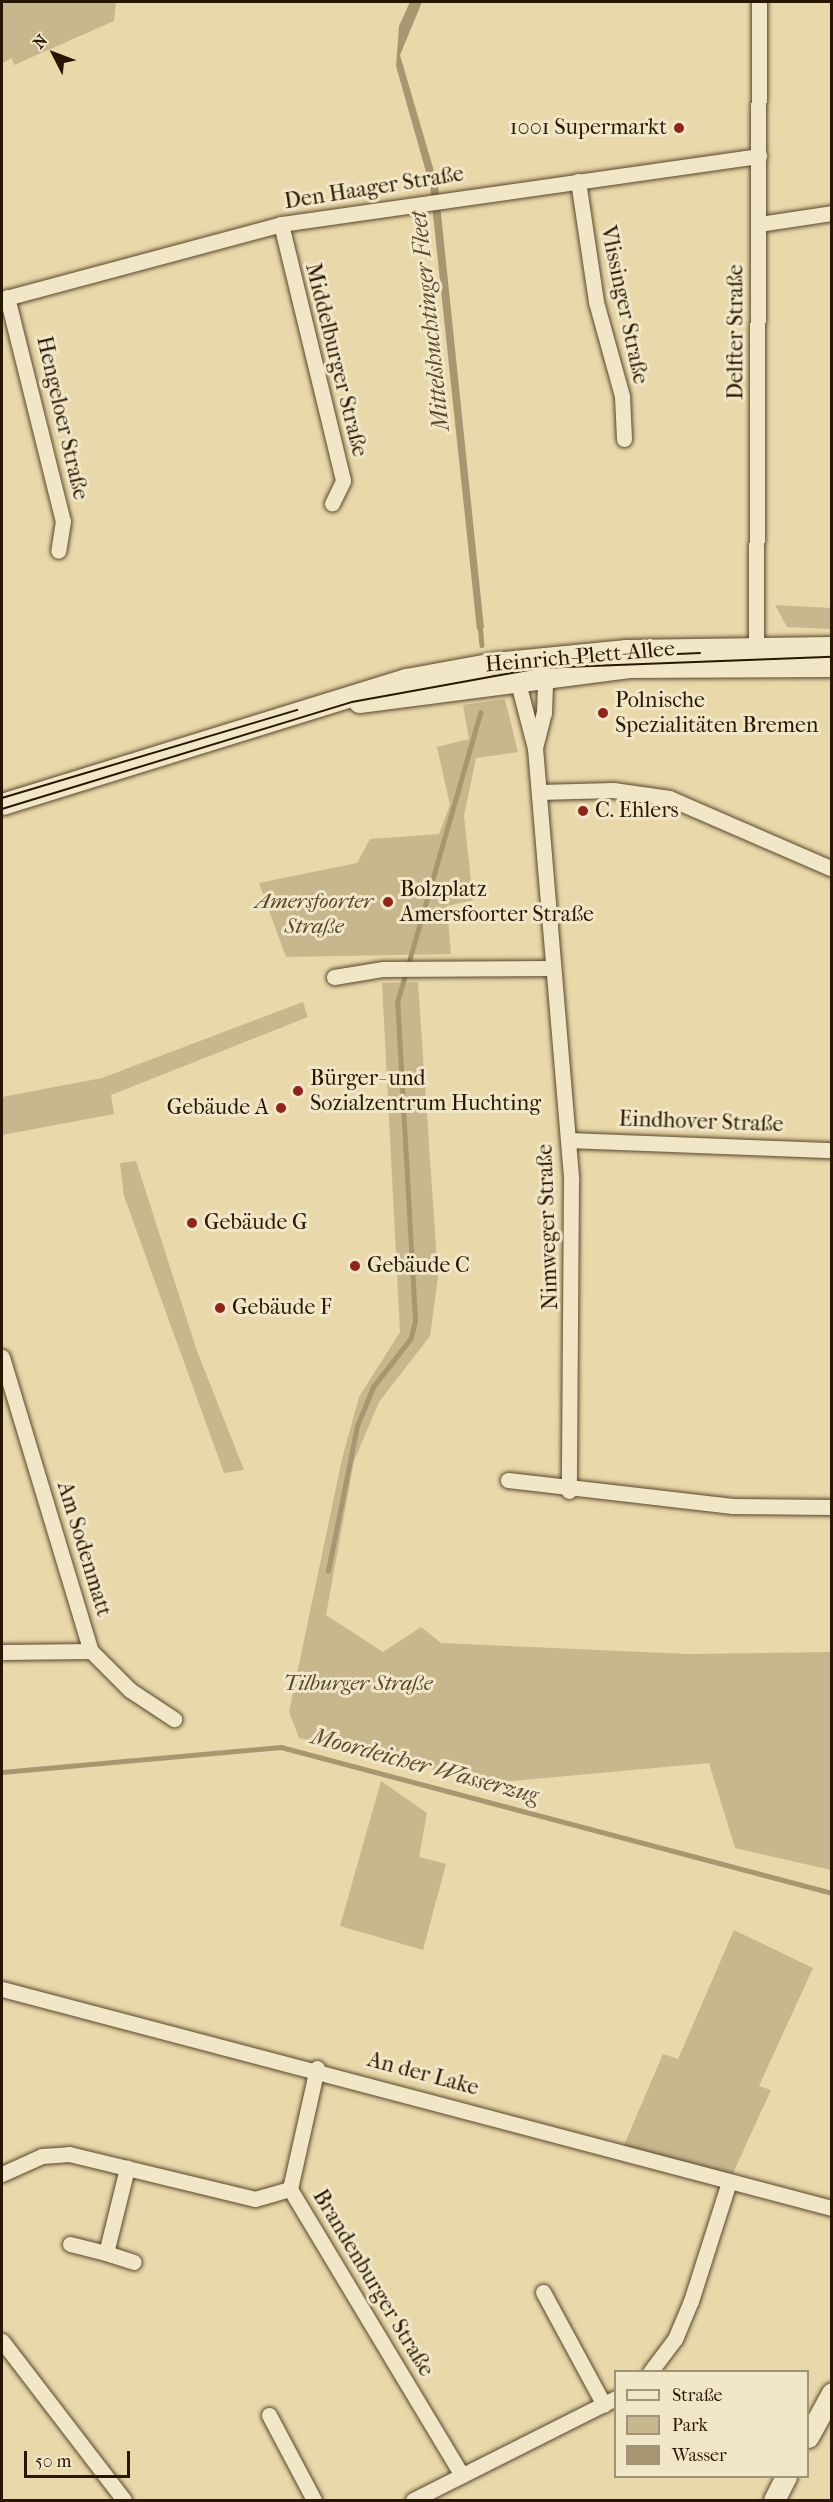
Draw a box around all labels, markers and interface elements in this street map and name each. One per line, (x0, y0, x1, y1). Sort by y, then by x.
north arrow (24, 24, 84, 84)
text: N (29, 31, 51, 52)
place label: 1001 Supermarkt (510, 115, 667, 141)
marker: 1001 Supermarkt (672, 121, 686, 135)
street label: Den Haager Straße (282, 161, 466, 215)
water label: Mittelshuchtinger Fleet (404, 209, 456, 433)
street label: Vlissinger Straße (594, 223, 654, 387)
street label: Middelburger Straße (299, 260, 373, 460)
street label: Delfter Straße (723, 264, 749, 400)
street label: Hengeloer Straße (30, 334, 94, 502)
street label: Heinrich-Plett-Allee (484, 636, 676, 678)
place label: Polnische Spezialitäten Bremen (615, 687, 819, 738)
marker: Polnische Spezialitäten Bremen (596, 706, 610, 720)
place label: C. Ehlers (595, 798, 679, 824)
marker: C. Ehlers (576, 804, 590, 818)
place label: Bolzplatz Amersfoorter Straße (400, 876, 594, 927)
park label: Amersfoorter Straße (255, 888, 373, 939)
marker: Bolzplatz Amersfoorter Straße (381, 895, 395, 909)
place label: Bürger- und Sozialzentrum Huchting (310, 1065, 541, 1116)
marker: Bürger- und Sozialzentrum Huchting (291, 1084, 305, 1098)
place label: Gebäude A (167, 1095, 269, 1121)
marker: Gebäude A (274, 1101, 288, 1115)
street label: Eindhover Straße (618, 1106, 784, 1138)
street label: Nimweger Straße (532, 1144, 564, 1310)
place label: Gebäude G (204, 1210, 308, 1236)
marker: Gebäude G (185, 1216, 199, 1230)
place label: Gebäude C (367, 1253, 470, 1279)
marker: Gebäude C (348, 1259, 362, 1273)
place label: Gebäude F (232, 1295, 332, 1321)
marker: Gebäude F (213, 1301, 227, 1315)
street label: Am Sodenmatt (51, 1478, 117, 1620)
park label: Tilburger Straße (283, 1671, 433, 1697)
water label: Moordeicher Wasserzug (308, 1722, 542, 1810)
street label: An der Lake (364, 2046, 482, 2102)
street label: Brandenburger Straße (307, 2185, 439, 2381)
legend (614, 2370, 809, 2478)
text: Straße (672, 2385, 722, 2406)
text: Park (672, 2415, 708, 2436)
scale bar (27, 2439, 134, 2477)
text: Wasser (672, 2445, 727, 2466)
text: 50 m (35, 2451, 71, 2472)

